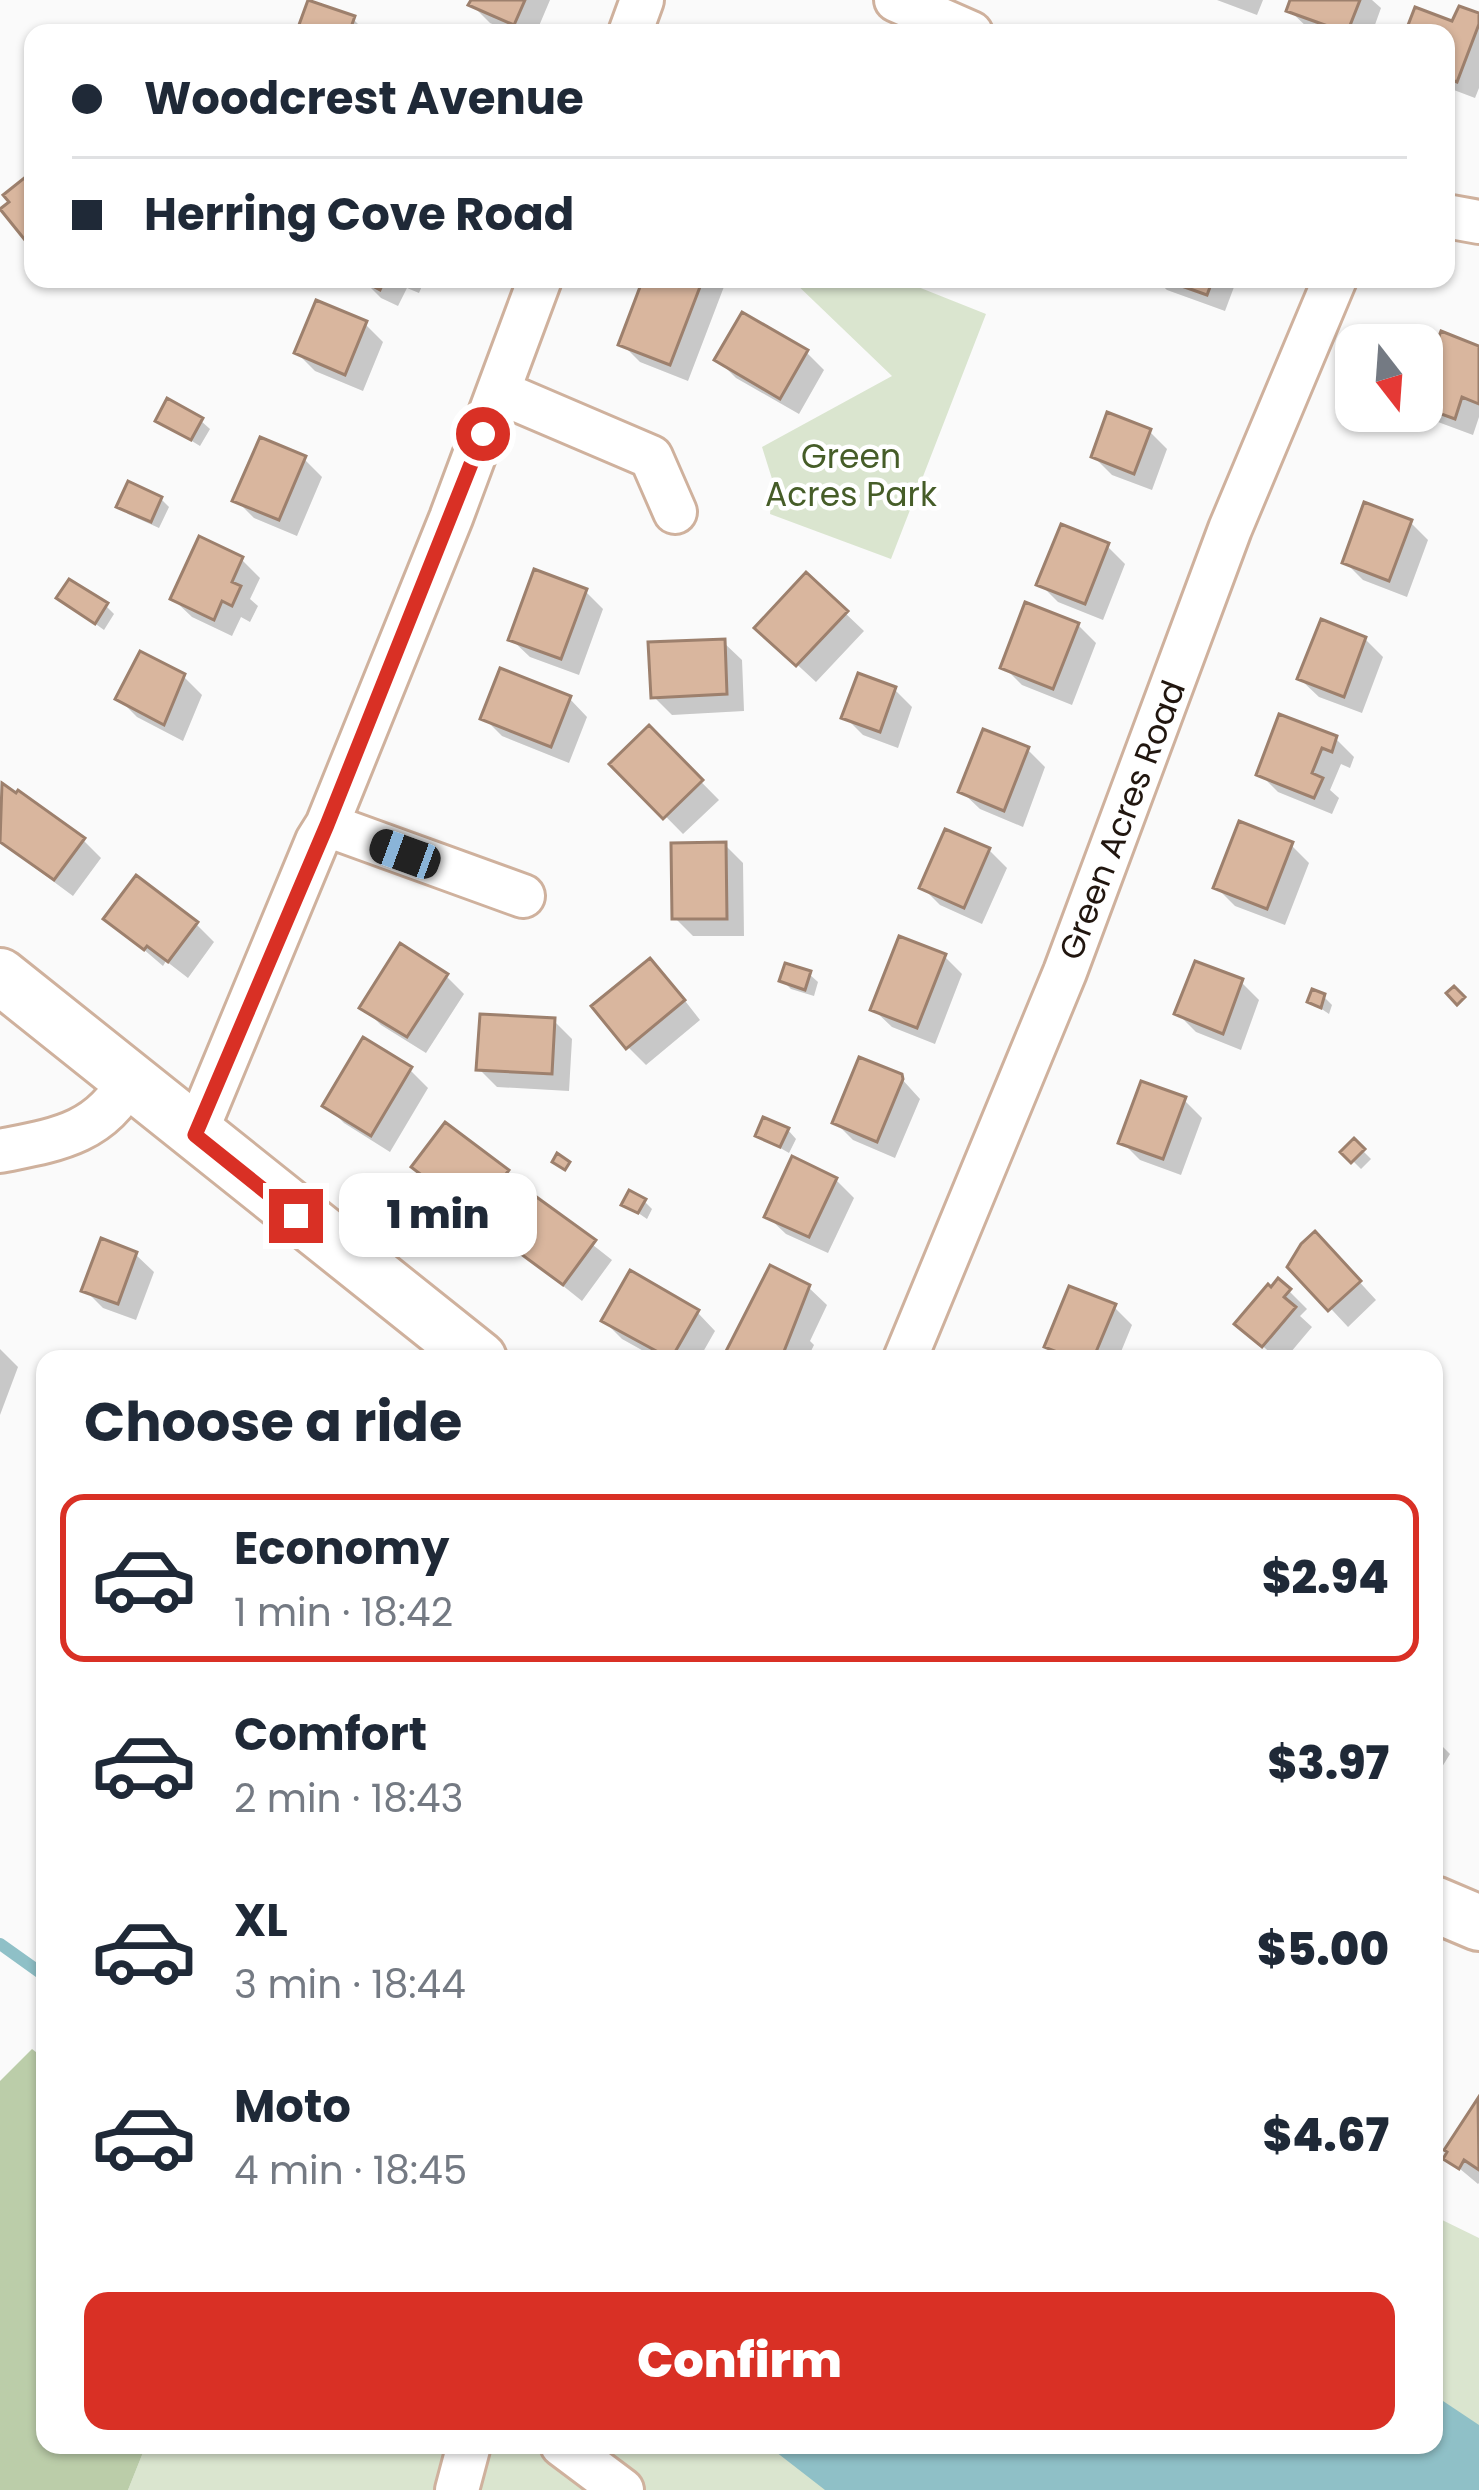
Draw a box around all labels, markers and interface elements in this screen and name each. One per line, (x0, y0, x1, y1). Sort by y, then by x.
text: Woodcrest Avenue (144, 67, 584, 130)
text: Herring Cove Road (144, 183, 574, 246)
north arrow (1335, 324, 1443, 432)
map controls (1335, 324, 1443, 432)
route start (456, 407, 510, 461)
park label: Green Acres Park (765, 433, 937, 518)
street label: Green Acres Road (1047, 674, 1197, 966)
car (365, 825, 445, 883)
callout: 1 min (338, 1174, 536, 1258)
text: 1 min (387, 1187, 489, 1242)
route end (269, 1189, 323, 1243)
text: Choose a ride (84, 1384, 462, 1460)
text: Economy (234, 1517, 449, 1580)
icon: car (90, 1524, 198, 1632)
text: $2.94 (1262, 1546, 1389, 1609)
text: 1 min · 18:42 (234, 1585, 453, 1640)
text: Comfort (234, 1703, 427, 1766)
icon: car (90, 1710, 198, 1818)
text: $3.97 (1267, 1732, 1389, 1795)
text: 2 min · 18:43 (234, 1771, 464, 1826)
text: XL (234, 1889, 288, 1952)
icon: car (90, 1896, 198, 2004)
text: $5.00 (1257, 1918, 1389, 1981)
text: 3 min · 18:44 (234, 1957, 466, 2012)
text: Moto (234, 2075, 351, 2138)
icon: car (90, 2082, 198, 2190)
text: $4.67 (1263, 2104, 1389, 2167)
text: 4 min · 18:45 (234, 2143, 467, 2198)
button: Confirm (84, 2292, 1395, 2430)

